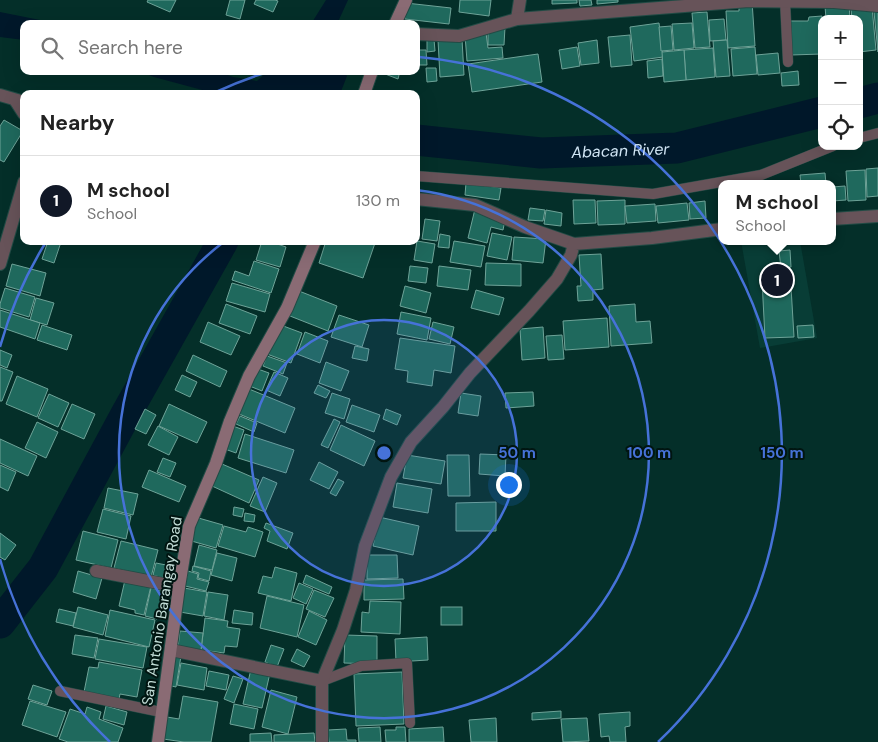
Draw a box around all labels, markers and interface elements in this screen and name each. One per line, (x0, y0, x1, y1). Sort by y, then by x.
map controls (818, 15, 863, 150)
button: + (818, 15, 863, 60)
search box (20, 20, 420, 75)
icon: search (38, 34, 66, 62)
text: Search here (78, 35, 183, 60)
button: − (818, 60, 863, 105)
button: locate (818, 105, 863, 150)
text: Nearby (40, 109, 114, 137)
water label: Abacan River (570, 138, 671, 163)
text: M school (87, 178, 170, 203)
popup (718, 180, 836, 245)
text: 1 (53, 190, 59, 211)
text: 130 m (356, 190, 400, 211)
text: M school (736, 190, 818, 215)
text: School (87, 203, 137, 224)
text: School (736, 215, 786, 236)
pin: 1 (761, 261, 793, 299)
text: 50 m (498, 443, 536, 463)
text: 100 m (627, 443, 671, 463)
text: 150 m (761, 443, 804, 463)
centre of rings (375, 444, 393, 462)
your location (496, 472, 522, 498)
street label: San Antonio Barangay Road (137, 515, 187, 707)

